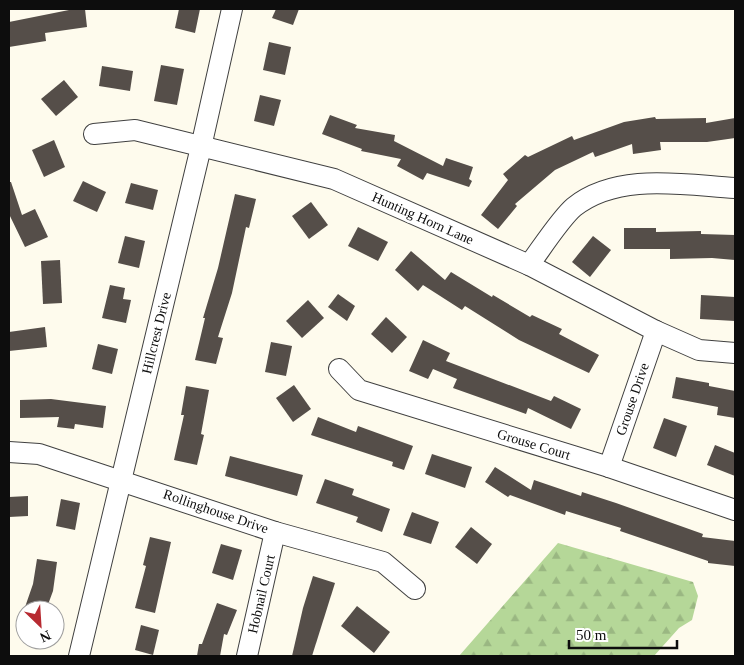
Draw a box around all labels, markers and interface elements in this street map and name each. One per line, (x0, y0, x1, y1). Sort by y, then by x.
street label: Hunting Horn Lane (370, 189, 476, 248)
street label: Hillcrest Drive (139, 291, 174, 375)
street label: Grouse Drive (613, 361, 652, 437)
street label: Grouse Court (495, 426, 572, 463)
street label: Rollinghouse Drive (161, 486, 270, 536)
street label: Hobnail Court (245, 553, 278, 635)
north arrow (15, 600, 65, 650)
scale bar (569, 618, 676, 650)
text: N (38, 627, 53, 645)
text: 50 m (576, 627, 607, 643)

